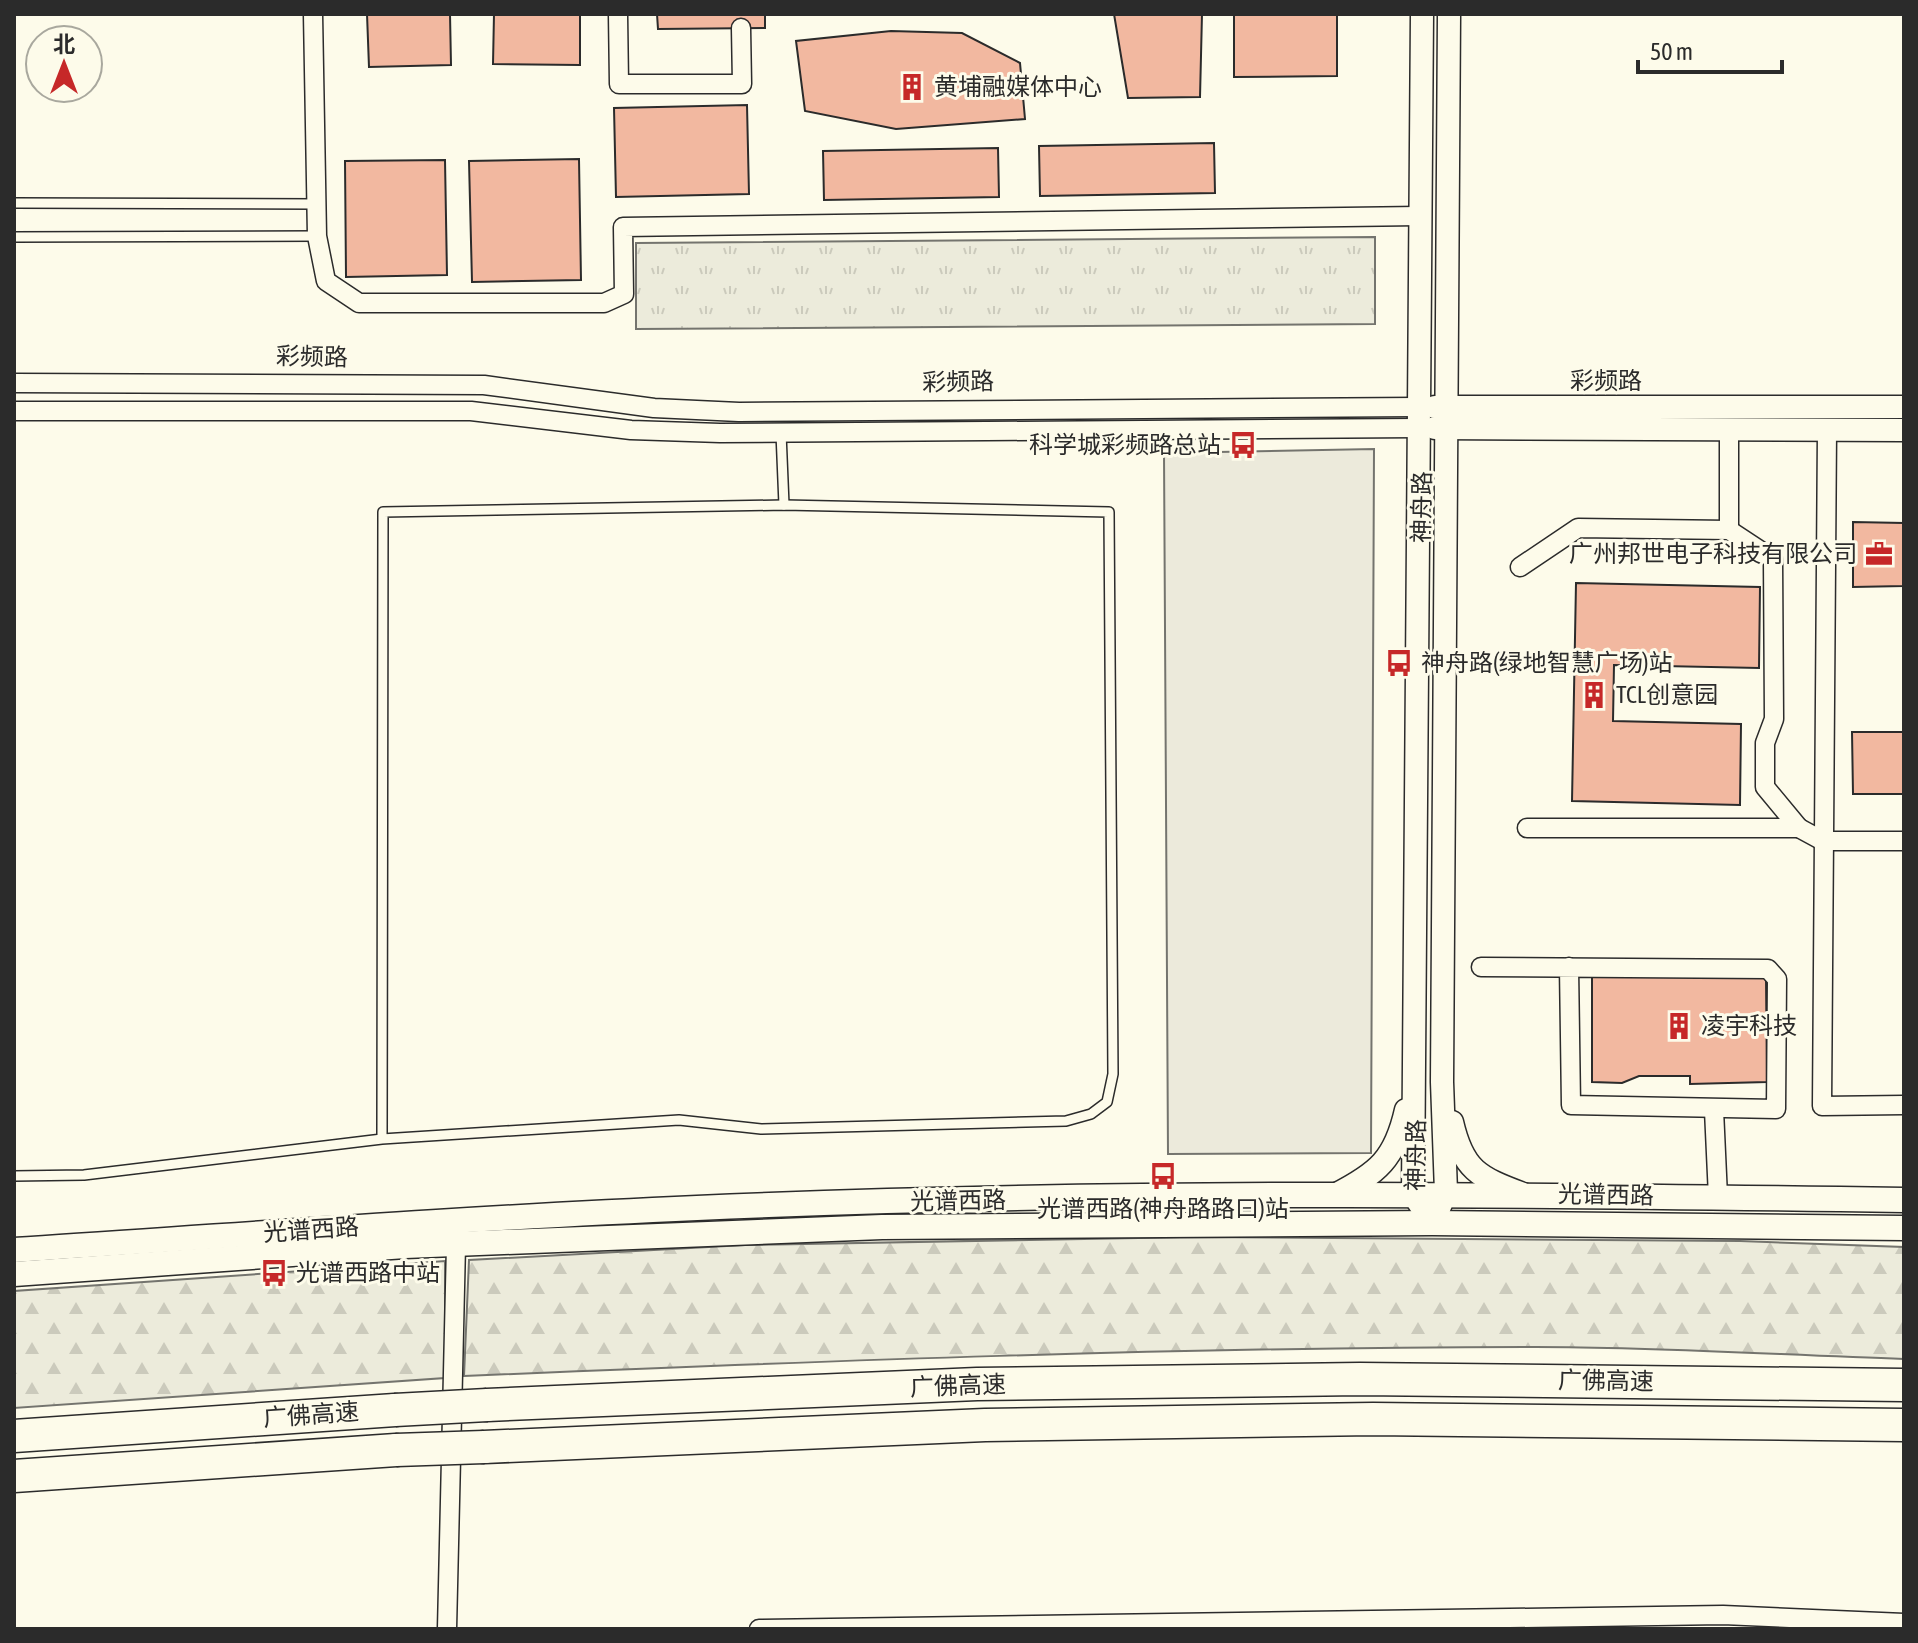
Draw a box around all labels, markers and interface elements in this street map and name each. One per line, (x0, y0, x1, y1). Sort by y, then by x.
north arrow (24, 24, 104, 104)
scale bar (1638, 24, 1782, 74)
text: 北 (53, 31, 75, 57)
text: 50 m (1650, 38, 1693, 65)
building icon: 黄埔融媒体中心 (897, 72, 927, 102)
place label: 黄埔融媒体中心 (934, 73, 1102, 100)
street label: 彩频路 (276, 342, 348, 371)
street label: 彩频路 (922, 367, 994, 396)
street label: 彩频路 (1570, 367, 1642, 394)
bus stop icon: 科学城彩频路总站 (1228, 430, 1258, 460)
place label: 科学城彩频路总站 (1029, 431, 1221, 458)
street label: 神舟路 (1407, 471, 1436, 543)
office icon: 广州邦世电子科技有限公司 (1864, 539, 1894, 569)
place label: 广州邦世电子科技有限公司 (1569, 540, 1857, 567)
bus stop icon: 神舟路(绿地智慧广场)站 (1384, 648, 1414, 678)
place label: 神舟路(绿地智慧广场)站 (1421, 649, 1673, 676)
building icon: TCL创意园 (1579, 680, 1609, 710)
place label: TCL创意园 (1616, 681, 1718, 708)
building icon: 凌宇科技 (1664, 1011, 1694, 1041)
place label: 凌宇科技 (1701, 1012, 1797, 1039)
street label: 神舟路 (1401, 1119, 1430, 1191)
bus stop icon: 光谱西路(神舟路路口)站 (1148, 1161, 1178, 1191)
street label: 光谱西路 (1558, 1180, 1654, 1209)
street label: 光谱西路 (910, 1186, 1006, 1215)
place label: 光谱西路(神舟路路口)站 (1037, 1195, 1289, 1222)
street label: 光谱西路 (262, 1213, 360, 1246)
bus stop icon: 光谱西路中站 (259, 1258, 289, 1288)
place label: 光谱西路中站 (296, 1259, 440, 1286)
street label: 广佛高速 (1558, 1366, 1654, 1395)
street label: 广佛高速 (910, 1370, 1006, 1401)
street label: 广佛高速 (262, 1398, 360, 1431)

